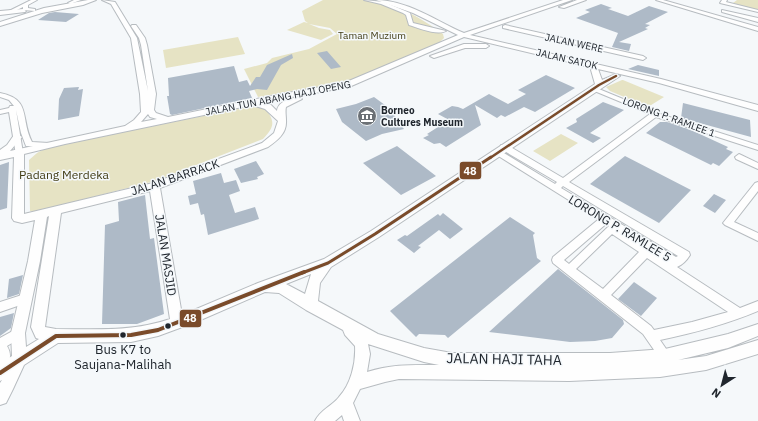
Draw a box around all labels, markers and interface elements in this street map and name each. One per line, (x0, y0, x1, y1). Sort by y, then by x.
park label: Taman Muzium (338, 29, 406, 42)
street label: JALAN WERE (544, 30, 605, 56)
street label: JALAN SATOK (535, 46, 600, 73)
street label: JALAN TUN ABANG HAJI OPENG (204, 77, 352, 119)
street label: LORONG P. RAMLEE 1 (621, 94, 717, 140)
place label: Borneo Cultures Museum (381, 104, 463, 129)
museum icon: Borneo Cultures Museum (356, 105, 378, 127)
street label: JALAN BARRACK (129, 155, 222, 198)
line badge: 48 (459, 161, 482, 180)
text: 48 (463, 164, 477, 178)
park label: Padang Merdeka (19, 167, 109, 182)
street label: LORONG P. RAMLEE 5 (566, 191, 674, 265)
street label: JALAN MASJID (152, 213, 180, 297)
line badge: 48 (179, 309, 202, 328)
text: 48 (183, 311, 197, 325)
unlabelled marker (163, 321, 173, 331)
marker: Bus K7 to Saujana-Malihah (118, 330, 128, 340)
place label: Bus K7 to Saujana-Malihah (74, 341, 172, 373)
street label: JALAN HAJI TAHA (446, 349, 562, 369)
north arrow (702, 365, 742, 405)
text: N (709, 385, 723, 401)

